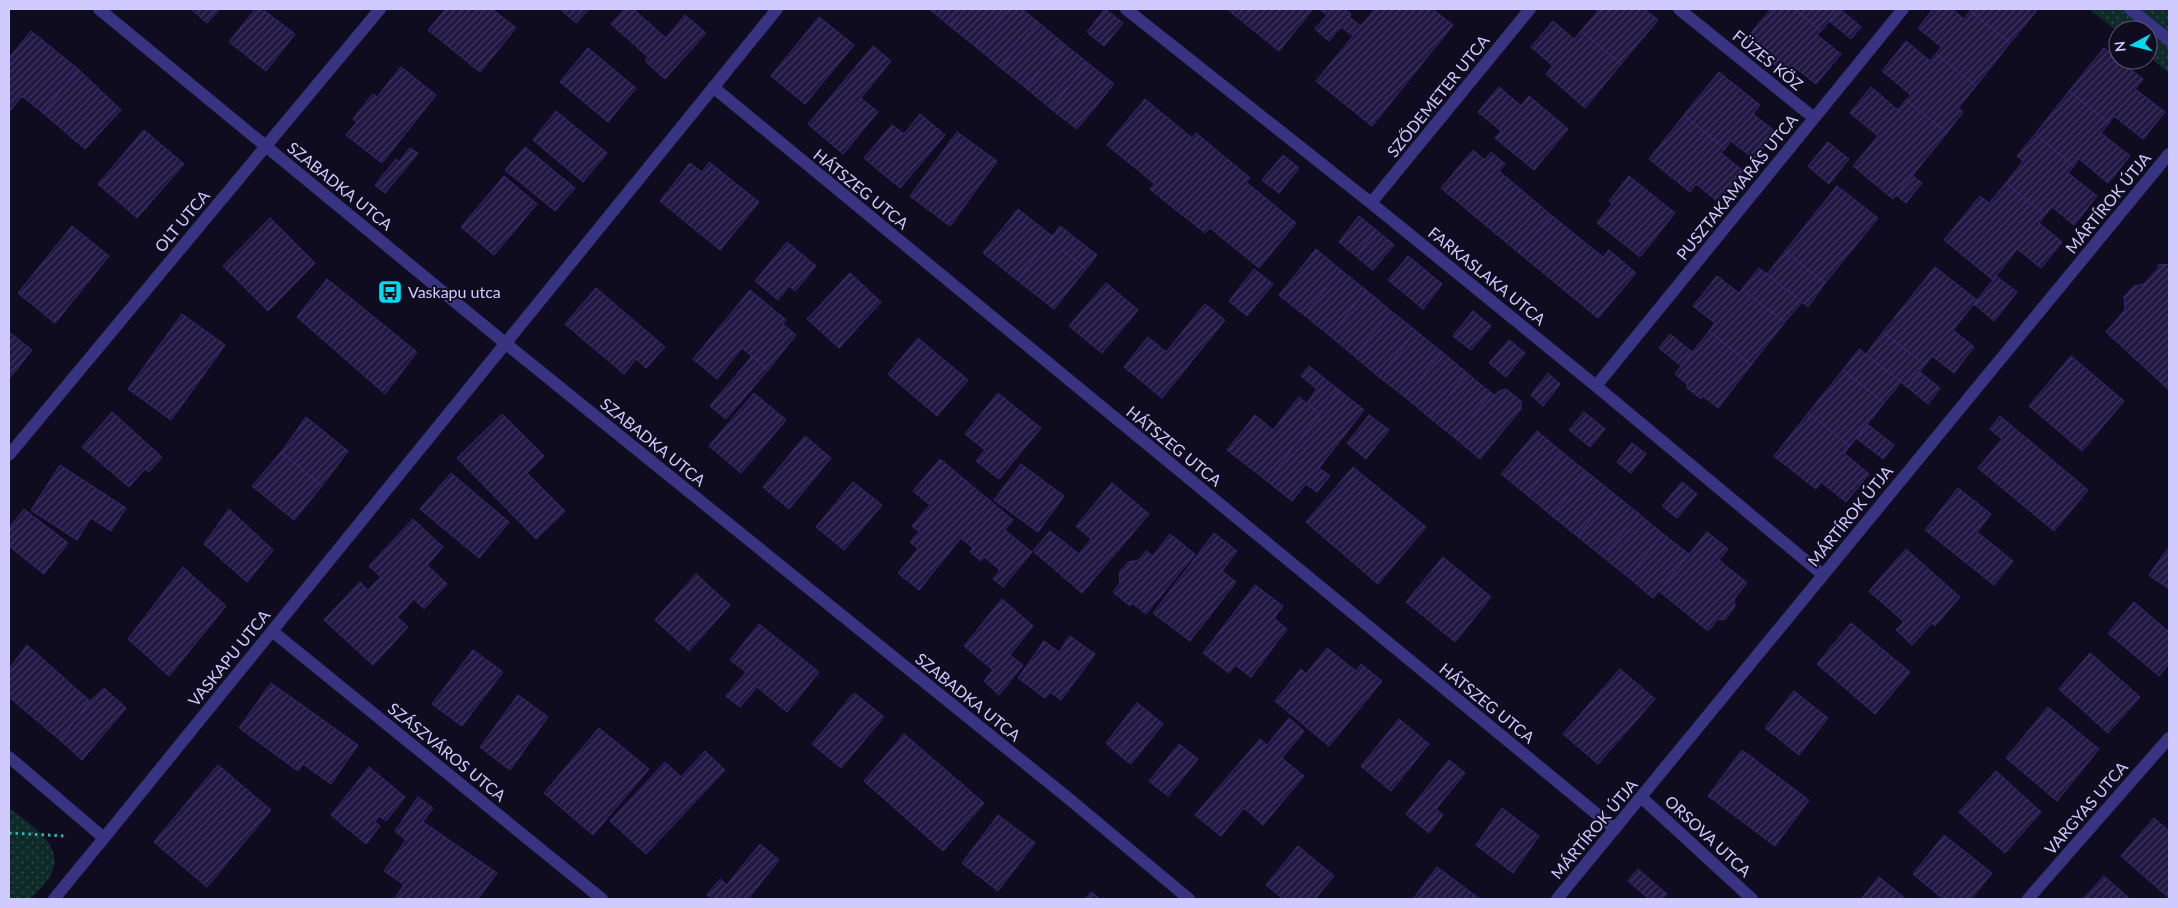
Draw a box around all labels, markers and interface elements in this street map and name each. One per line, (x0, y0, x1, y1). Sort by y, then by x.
north arrow (2108, 20, 2158, 70)
street label: FÜZES KÖZ (1729, 26, 1807, 94)
street label: SZŐDEMETER UTCA (1383, 31, 1493, 160)
text: N (2111, 40, 2129, 53)
street label: PUSZTAKAMARÁS UTCA (1672, 110, 1801, 263)
street label: SZABADKA UTCA (284, 137, 397, 234)
street label: HÁTSZEG UTCA (810, 145, 913, 233)
street label: MÁRTÍROK ÚTJA (2061, 148, 2154, 257)
street label: OLT UTCA (150, 186, 213, 255)
street label: FARKASLAKA UTCA (1425, 222, 1550, 329)
bus stop icon: Vaskapu utca (377, 279, 403, 305)
place label: Vaskapu utca (408, 282, 501, 301)
street label: SZABADKA UTCA (597, 393, 710, 490)
street label: HÁTSZEG UTCA (1123, 402, 1226, 490)
street label: MÁRTÍROK ÚTJA (1803, 461, 1896, 570)
street label: VASKAPU UTCA (184, 605, 273, 710)
street label: SZABADKA UTCA (912, 648, 1025, 745)
street label: HÁTSZEG UTCA (1436, 659, 1539, 747)
street label: SZÁSZVÁROS UTCA (385, 698, 510, 805)
street label: VARGYAS UTCA (2040, 757, 2131, 858)
street label: MÁRTÍROK ÚTJA (1546, 775, 1641, 882)
street label: ORSOVA UTCA (1661, 791, 1755, 880)

